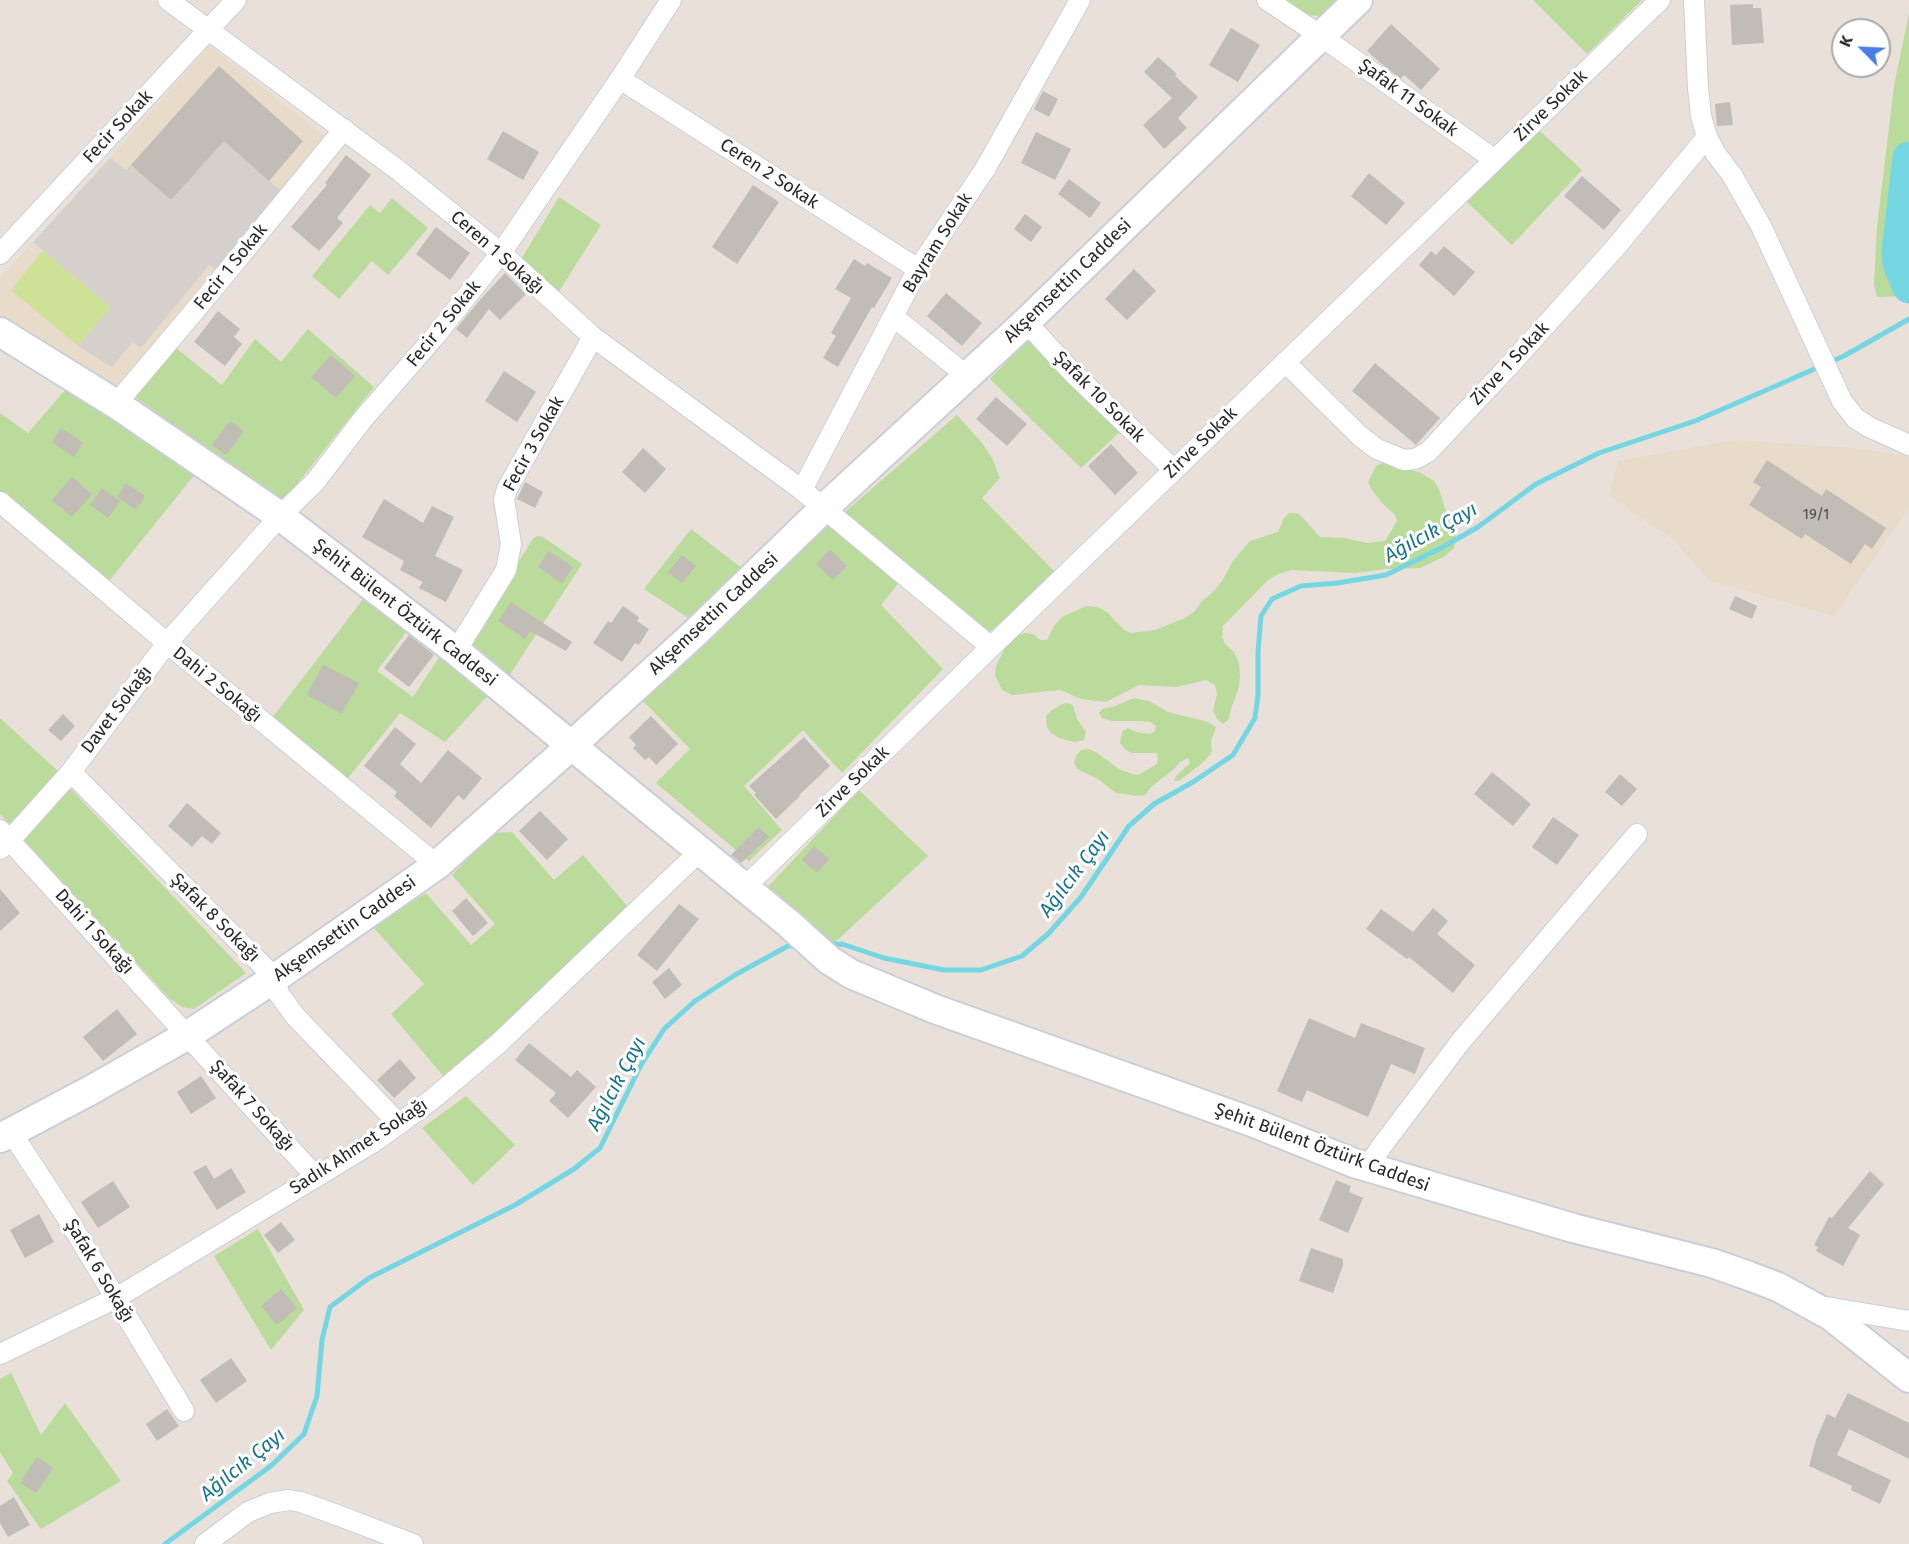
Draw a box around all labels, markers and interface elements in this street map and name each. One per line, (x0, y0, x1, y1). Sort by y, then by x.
north arrow (1831, 18, 1891, 78)
text: K (1835, 33, 1857, 50)
street label: Şafak 11 Sokak (1354, 55, 1462, 141)
street label: Zirve Sokak (1510, 66, 1592, 146)
street label: Fecir Sokak (79, 86, 157, 168)
street label: Ceren 2 Sokak (716, 134, 822, 214)
street label: Bayram Sokak (899, 189, 977, 297)
street label: Ceren 1 Sokağı (446, 206, 548, 300)
street label: Akşemsettin Caddesi (1000, 214, 1136, 348)
street label: Fecir 1 Sokak (190, 220, 272, 314)
street label: Fecir 2 Sokak (402, 276, 486, 372)
street label: Zirve 1 Sokak (1466, 318, 1554, 410)
street label: Şafak 10 Sokak (1049, 347, 1149, 447)
street label: Fecir 3 Sokak (499, 393, 569, 495)
street label: Zirve Sokak (1160, 403, 1242, 483)
water label: Ağılcık Çayı (1380, 498, 1482, 568)
house number: 19/1 (1802, 506, 1830, 524)
street label: Şehit Bülent Öztürk Caddesi (309, 535, 501, 691)
street label: Akşemsettin Caddesi (645, 548, 783, 680)
street label: Dahi 2 Sokağı (168, 642, 266, 728)
street label: Davet Sokağı (77, 662, 157, 758)
street label: Zirve Sokak (812, 742, 894, 822)
water label: Ağılcık Çayı (1035, 826, 1115, 922)
street label: Şafak 8 Sokağı (166, 869, 264, 967)
street label: Akşemsettin Caddesi (270, 872, 420, 986)
street label: Dahi 1 Sokağı (50, 885, 138, 979)
water label: Ağılcık Çayı (582, 1033, 652, 1135)
street label: Şafak 7 Sokağı (205, 1056, 299, 1156)
street label: Sadık Ahmet Sokağı (286, 1094, 432, 1200)
street label: Şehit Bülent Öztürk Caddesi (1212, 1099, 1432, 1197)
street label: Şafak 6 Sokağı (60, 1215, 138, 1327)
water label: Ağılcık Çayı (196, 1423, 290, 1507)

